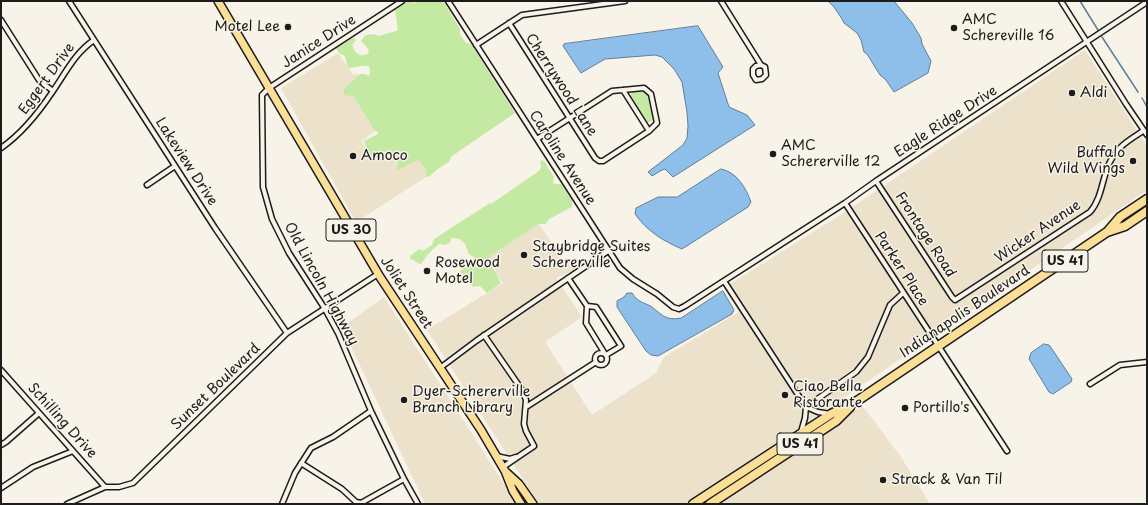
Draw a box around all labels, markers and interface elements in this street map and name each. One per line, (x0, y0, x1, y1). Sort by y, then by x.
street label: Janice Drive (279, 12, 359, 72)
place label: AMC Schereville 16 (962, 12, 1054, 44)
place label: Motel Lee (215, 19, 280, 35)
marker: Motel Lee (283, 22, 293, 32)
marker: AMC Schereville 16 (949, 23, 959, 33)
street label: Cherrywood Lane (522, 30, 600, 140)
street label: Eggert Drive (16, 40, 78, 118)
street label: Eagle Ridge Drive (892, 83, 1000, 161)
place label: Aldi (1080, 85, 1107, 101)
marker: Aldi (1067, 88, 1077, 98)
street label: Caroline Avenue (525, 108, 599, 208)
street label: Lakeview Drive (151, 115, 221, 209)
place label: AMC Schererville 12 (781, 138, 880, 170)
place label: Buffalo Wild Wings (1048, 145, 1125, 178)
place label: Amoco (361, 148, 408, 164)
marker: AMC Schererville 12 (768, 149, 778, 159)
marker: Amoco (348, 151, 358, 161)
marker: Buffalo Wild Wings (1128, 156, 1138, 166)
street label: Frontage Road (891, 189, 959, 281)
street label: Wicker Avenue (992, 197, 1084, 267)
road number: US 30 (326, 219, 376, 241)
street label: Old Lincoln Highway (280, 220, 362, 348)
street label: Parker Place (871, 229, 931, 309)
place label: Staybridge Suites Schererville (532, 239, 650, 272)
marker: Staybridge Suites Schererville (519, 250, 529, 260)
road number: US 41 (1042, 250, 1088, 272)
street label: Joliet Street (376, 254, 436, 332)
place label: Rosewood Motel (435, 255, 500, 288)
street label: Indianapolis Boulevard (897, 262, 1033, 362)
marker: Rosewood Motel (422, 266, 432, 276)
street label: Sunset Boulevard (168, 340, 264, 434)
place label: Ciao Bella Ristorante (793, 379, 862, 412)
street label: Schilling Drive (24, 380, 100, 462)
place label: Dyer-Schererville Branch Library (412, 384, 530, 416)
marker: Ciao Bella Ristorante (780, 390, 790, 400)
marker: Dyer-Schererville Branch Library (399, 395, 409, 405)
place label: Portillo's (913, 400, 969, 416)
marker: Portillo's (900, 403, 910, 413)
road number: US 41 (777, 433, 823, 455)
place label: Strack & Van Til (891, 472, 1002, 488)
marker: Strack & Van Til (878, 475, 888, 485)

